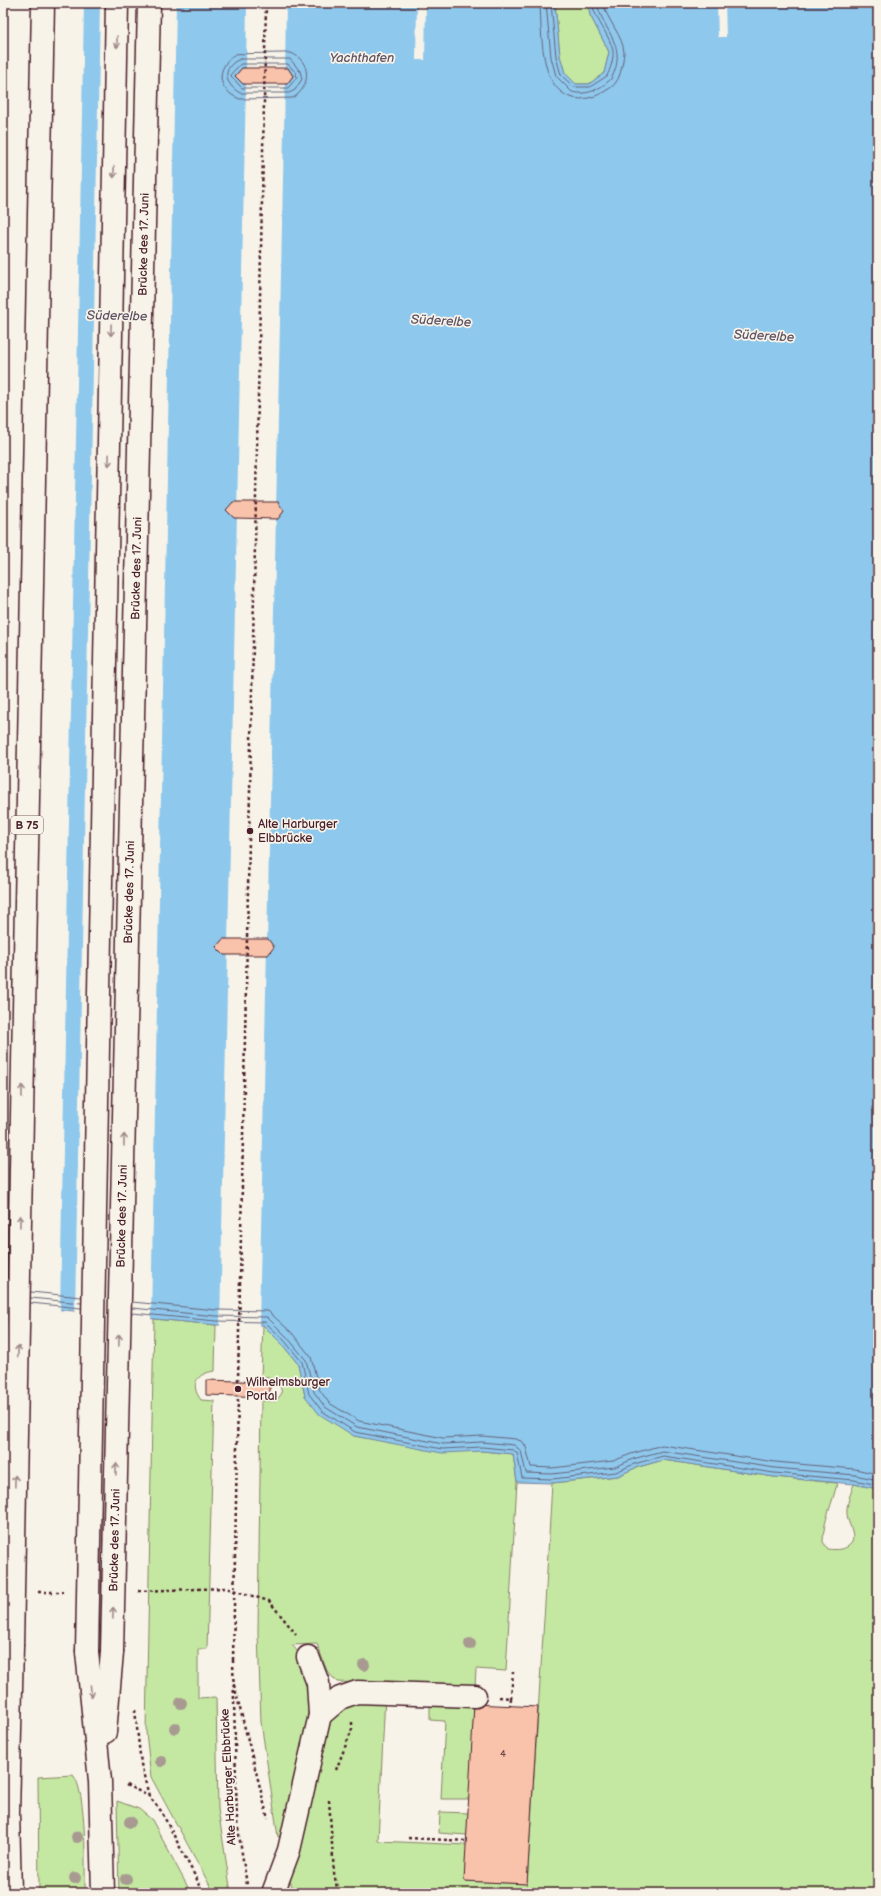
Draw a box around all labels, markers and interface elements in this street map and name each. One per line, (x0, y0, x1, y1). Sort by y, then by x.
one-way arrow (113, 35, 120, 48)
water label: Yachthafen (330, 50, 394, 66)
one-way arrow (110, 165, 118, 178)
street label: Brücke des 17. Juni (135, 192, 153, 296)
water label: Süderelbe (87, 307, 148, 325)
water label: Süderelbe (410, 311, 472, 331)
one-way arrow (107, 323, 115, 336)
water label: Süderelbe (733, 326, 795, 346)
one-way arrow (105, 453, 113, 466)
street label: Brücke des 17. Juni (128, 516, 145, 620)
road number: B 75 (11, 816, 43, 834)
place label: Alte Harburger Elbbrücke (258, 817, 338, 846)
marker: Alte Harburger Elbbrücke (245, 826, 255, 836)
street label: Brücke des 17. Juni (121, 840, 138, 944)
one-way arrow (19, 1085, 26, 1098)
one-way arrow (120, 1134, 128, 1147)
street label: Brücke des 17. Juni (114, 1164, 131, 1268)
one-way arrow (16, 1215, 24, 1228)
one-way arrow (116, 1334, 123, 1347)
one-way arrow (14, 1345, 21, 1358)
place label: Wilhelmsburger Portal (246, 1375, 331, 1404)
marker: Wilhelmsburger Portal (233, 1384, 243, 1394)
one-way arrow (113, 1463, 120, 1476)
one-way arrow (11, 1475, 19, 1488)
street label: Brücke des 17. Juni (106, 1488, 124, 1592)
one-way arrow (109, 1607, 117, 1620)
one-way arrow (87, 1684, 95, 1697)
street label: Alte Harburger Elbbrücke (217, 1708, 240, 1846)
house number: 4 (500, 1748, 506, 1760)

